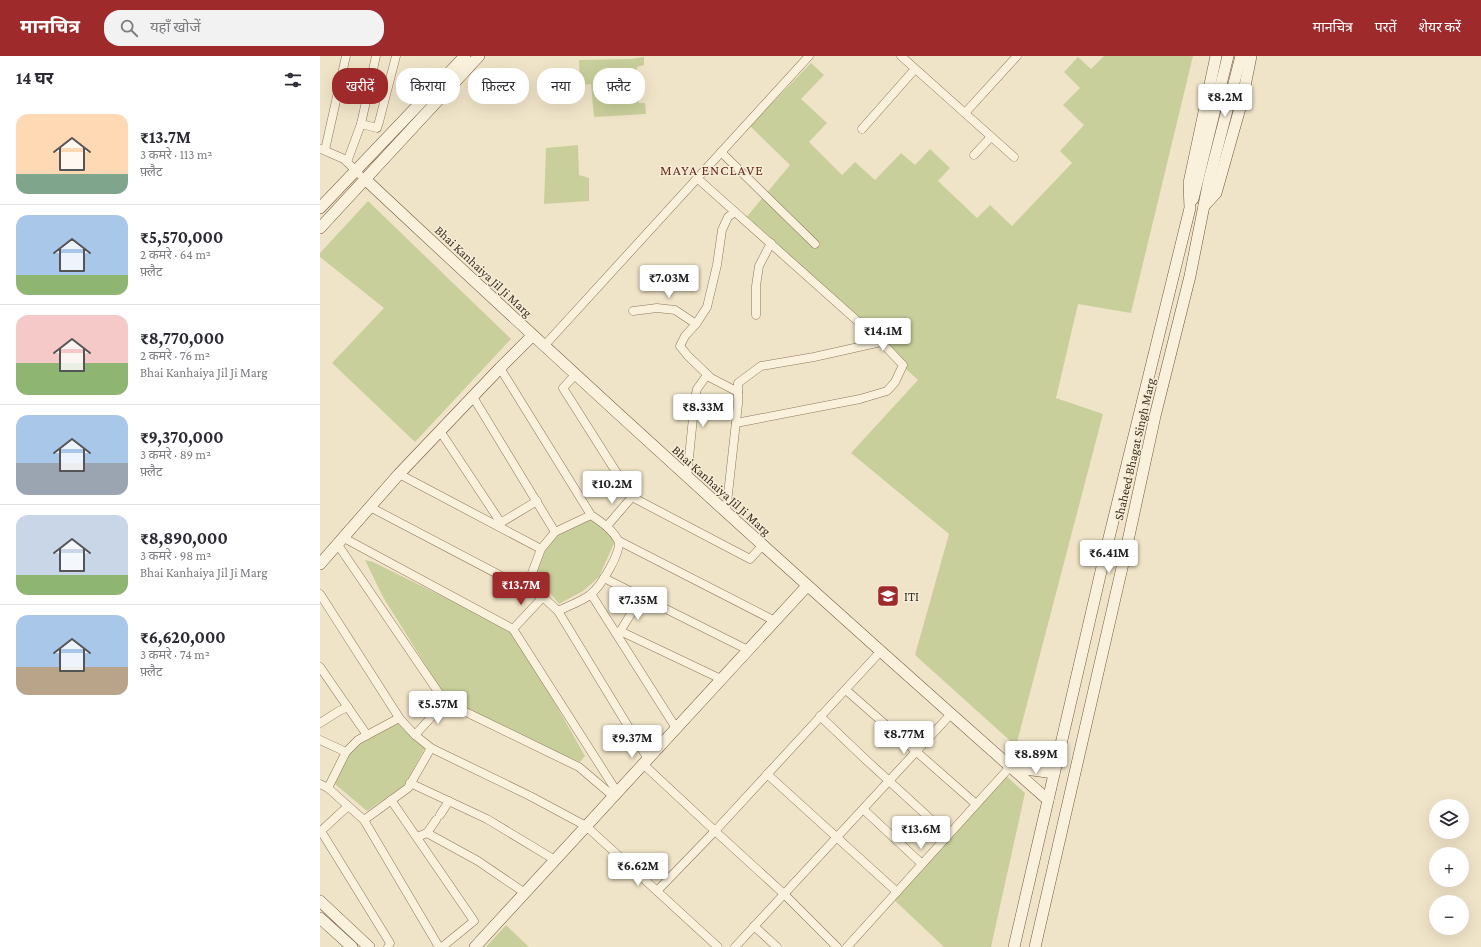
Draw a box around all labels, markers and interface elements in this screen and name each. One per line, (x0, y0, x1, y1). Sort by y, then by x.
search box (104, 10, 384, 46)
text: मानचित्र (20, 16, 80, 37)
icon: search (118, 17, 140, 39)
text: यहाँ खोजें (150, 19, 201, 35)
text: मानचित्र (1313, 19, 1353, 35)
text: परतें (1375, 19, 1397, 35)
text: शेयर करें (1419, 19, 1461, 35)
chip: खरीदें (332, 68, 388, 104)
chip: किराया (396, 68, 460, 104)
chip: फ़िल्टर (468, 68, 529, 104)
chip: नया (537, 68, 585, 104)
chip: फ़्लैट (593, 68, 645, 104)
text: 14 घर (16, 69, 53, 88)
icon: filters (282, 69, 304, 91)
pin: ₹8.2M (1197, 84, 1253, 118)
text: ₹8.2M (1207, 89, 1243, 104)
text: ₹13.7M (140, 128, 191, 147)
icon: home (48, 130, 96, 178)
text: 3 कमरे · 113 m² (140, 147, 212, 162)
district label: MAYA ENCLAVE (660, 162, 764, 178)
text: फ़्लैट (140, 164, 163, 179)
street label: Bhai Kanhaiya Jil Ji Marg (432, 222, 536, 321)
text: ₹5,570,000 (140, 228, 223, 247)
icon: home (48, 231, 96, 279)
text: 2 कमरे · 64 m² (140, 247, 211, 262)
text: फ़्लैट (140, 264, 163, 279)
pin: ₹7.03M (636, 265, 702, 299)
text: ₹7.03M (649, 270, 689, 285)
pin: ₹14.1M (850, 318, 916, 352)
text: ₹14.1M (864, 323, 902, 338)
text: ₹8,770,000 (140, 329, 224, 348)
icon: home (48, 331, 96, 379)
text: 2 कमरे · 76 m² (140, 348, 210, 363)
text: Bhai Kanhaiya Jil Ji Marg (140, 365, 268, 380)
street label: Shaheed Bhagat Singh Marg (1111, 376, 1158, 522)
pin: ₹8.33M (670, 394, 736, 428)
text: ₹8.33M (682, 399, 724, 414)
text: ₹9,370,000 (140, 428, 224, 447)
icon: home (48, 431, 96, 479)
street label: Bhai Kanhaiya Jil Ji Marg (669, 442, 775, 539)
text: 3 कमरे · 89 m² (140, 447, 211, 462)
text: फ़्लैट (140, 464, 163, 479)
pin: ₹10.2M (579, 471, 645, 505)
text: ₹10.2M (592, 476, 632, 491)
text: ₹8,890,000 (140, 529, 228, 548)
icon: home (48, 531, 96, 579)
pin: ₹6.41M (1076, 540, 1142, 574)
text: ₹6.41M (1089, 545, 1129, 560)
text: 3 कमरे · 98 m² (140, 548, 211, 563)
text: Bhai Kanhaiya Jil Ji Marg (140, 565, 268, 580)
pin: ₹13.7M (488, 572, 554, 606)
text: ₹13.7M (502, 577, 540, 592)
school or university icon: ITI (875, 583, 901, 609)
pin: ₹7.35M (605, 587, 671, 621)
place label: ITI (904, 589, 919, 604)
text: ₹7.35M (618, 592, 658, 607)
text: ₹6,620,000 (140, 628, 226, 647)
icon: home (48, 631, 96, 679)
text: 3 कमरे · 74 m² (140, 647, 210, 662)
text: फ़्लैट (140, 664, 163, 679)
pin: ₹5.57M (405, 691, 471, 725)
text: ₹5.57M (418, 696, 458, 711)
pin: ₹8.77M (871, 721, 937, 755)
pin: ₹9.37M (599, 725, 665, 759)
text: ₹8.77M (883, 726, 925, 741)
text: ₹9.37M (612, 730, 652, 745)
pin: ₹8.89M (1003, 741, 1069, 775)
text: ₹8.89M (1014, 746, 1058, 761)
map controls (1429, 799, 1469, 935)
button: layers (1429, 799, 1469, 839)
pin: ₹13.6M (888, 816, 954, 850)
text: ₹13.6M (901, 821, 941, 836)
button: + (1429, 847, 1469, 887)
pin: ₹6.62M (605, 853, 671, 887)
text: ₹6.62M (617, 858, 659, 873)
button: − (1429, 895, 1469, 935)

